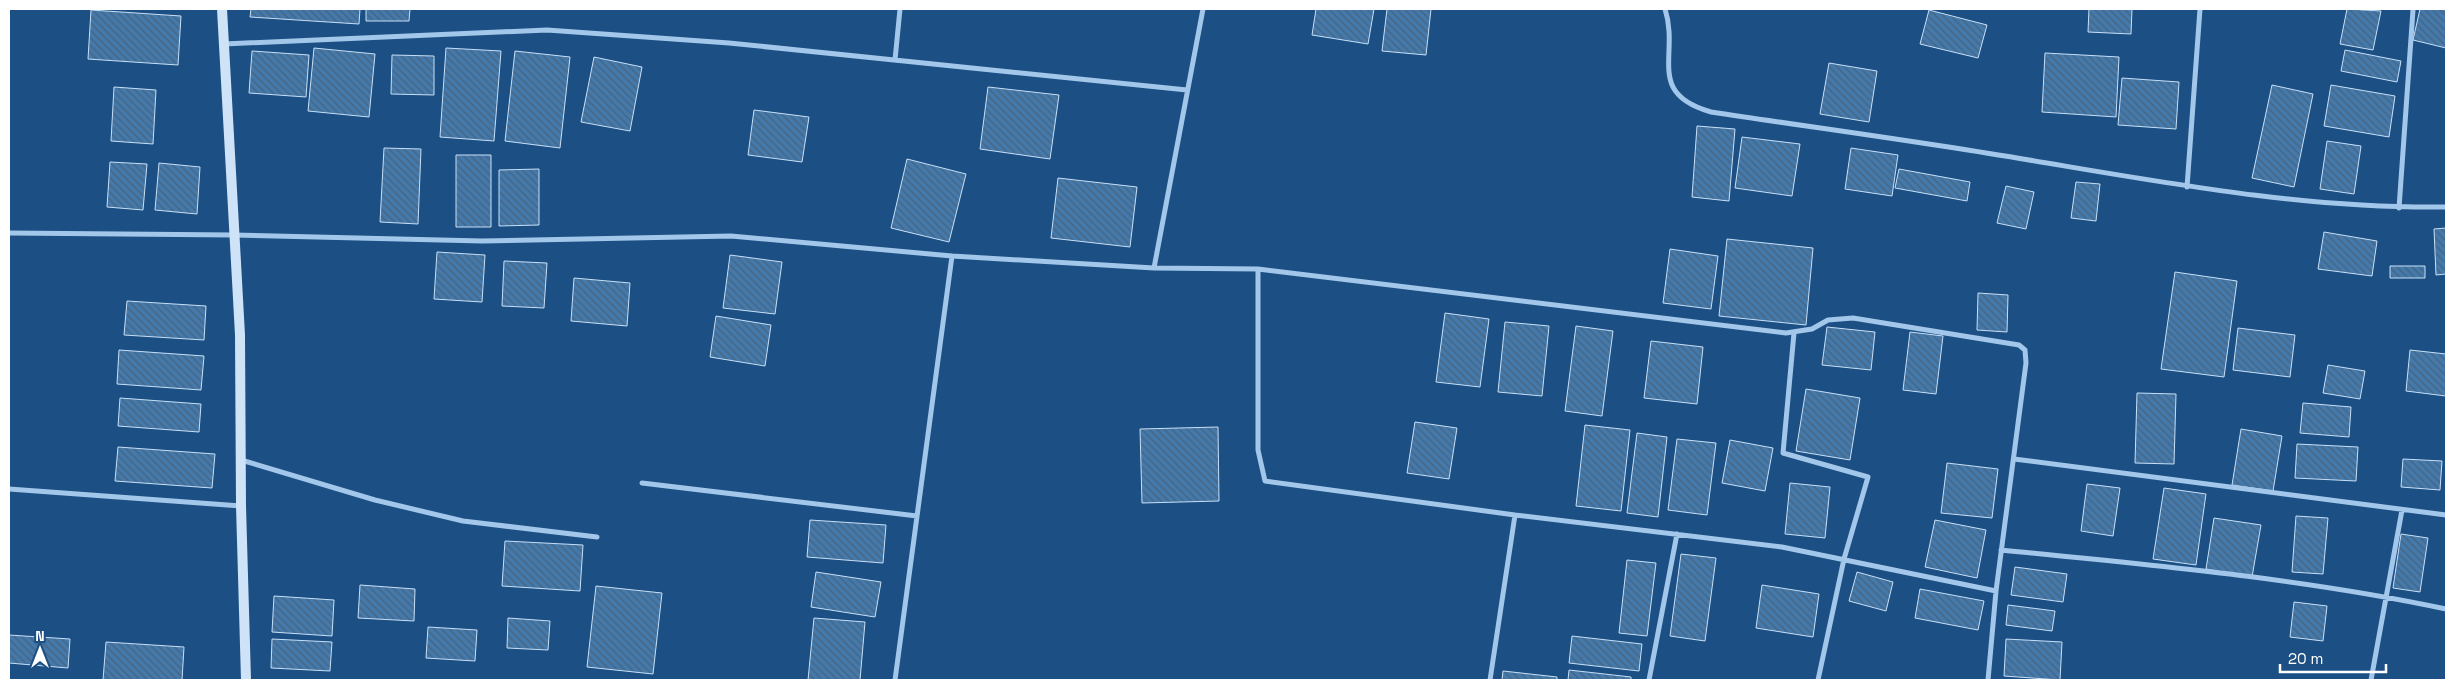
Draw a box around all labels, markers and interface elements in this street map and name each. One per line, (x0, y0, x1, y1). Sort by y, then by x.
north arrow (15, 624, 65, 674)
text: N (35, 627, 45, 645)
scale bar (2280, 642, 2386, 674)
text: 20 m (2288, 649, 2323, 668)

